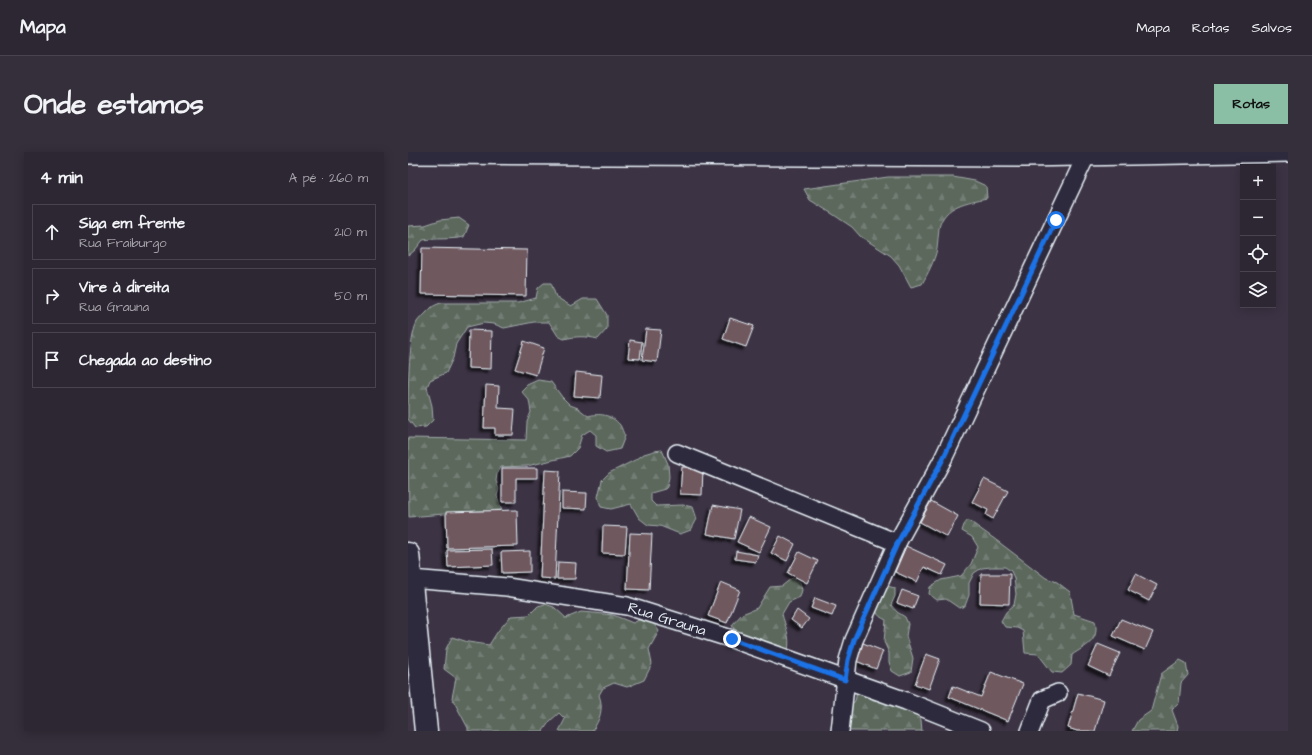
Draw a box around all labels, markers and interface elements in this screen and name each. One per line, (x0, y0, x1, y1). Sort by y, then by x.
text: Mapa (20, 14, 66, 41)
text: Mapa (1136, 18, 1170, 38)
text: Rotas (1192, 18, 1230, 38)
text: Salvos (1252, 18, 1292, 38)
button: Rotas (1214, 84, 1288, 124)
text: Onde estamos (24, 85, 204, 124)
map controls (1240, 164, 1276, 308)
button: + (1240, 164, 1276, 200)
text: 4 min (40, 166, 83, 190)
text: A pé · 260 m (289, 169, 368, 187)
button: − (1240, 200, 1276, 236)
route start (1047, 211, 1065, 229)
text: Siga em frente (79, 213, 185, 234)
icon: ahead (41, 221, 63, 243)
text: 210 m (334, 223, 367, 241)
text: Rua Fraiburgo (79, 234, 167, 252)
button: locate (1240, 236, 1276, 272)
button: layers (1240, 272, 1276, 308)
text: Vire à direita (79, 277, 169, 298)
icon: right (41, 285, 63, 307)
text: 50 m (334, 287, 367, 305)
text: Rua Grauna (79, 298, 149, 316)
icon: arrive (41, 349, 63, 371)
text: Chegada ao destino (79, 350, 212, 371)
street label: Rua Grauna (625, 597, 709, 641)
route end (723, 630, 741, 648)

